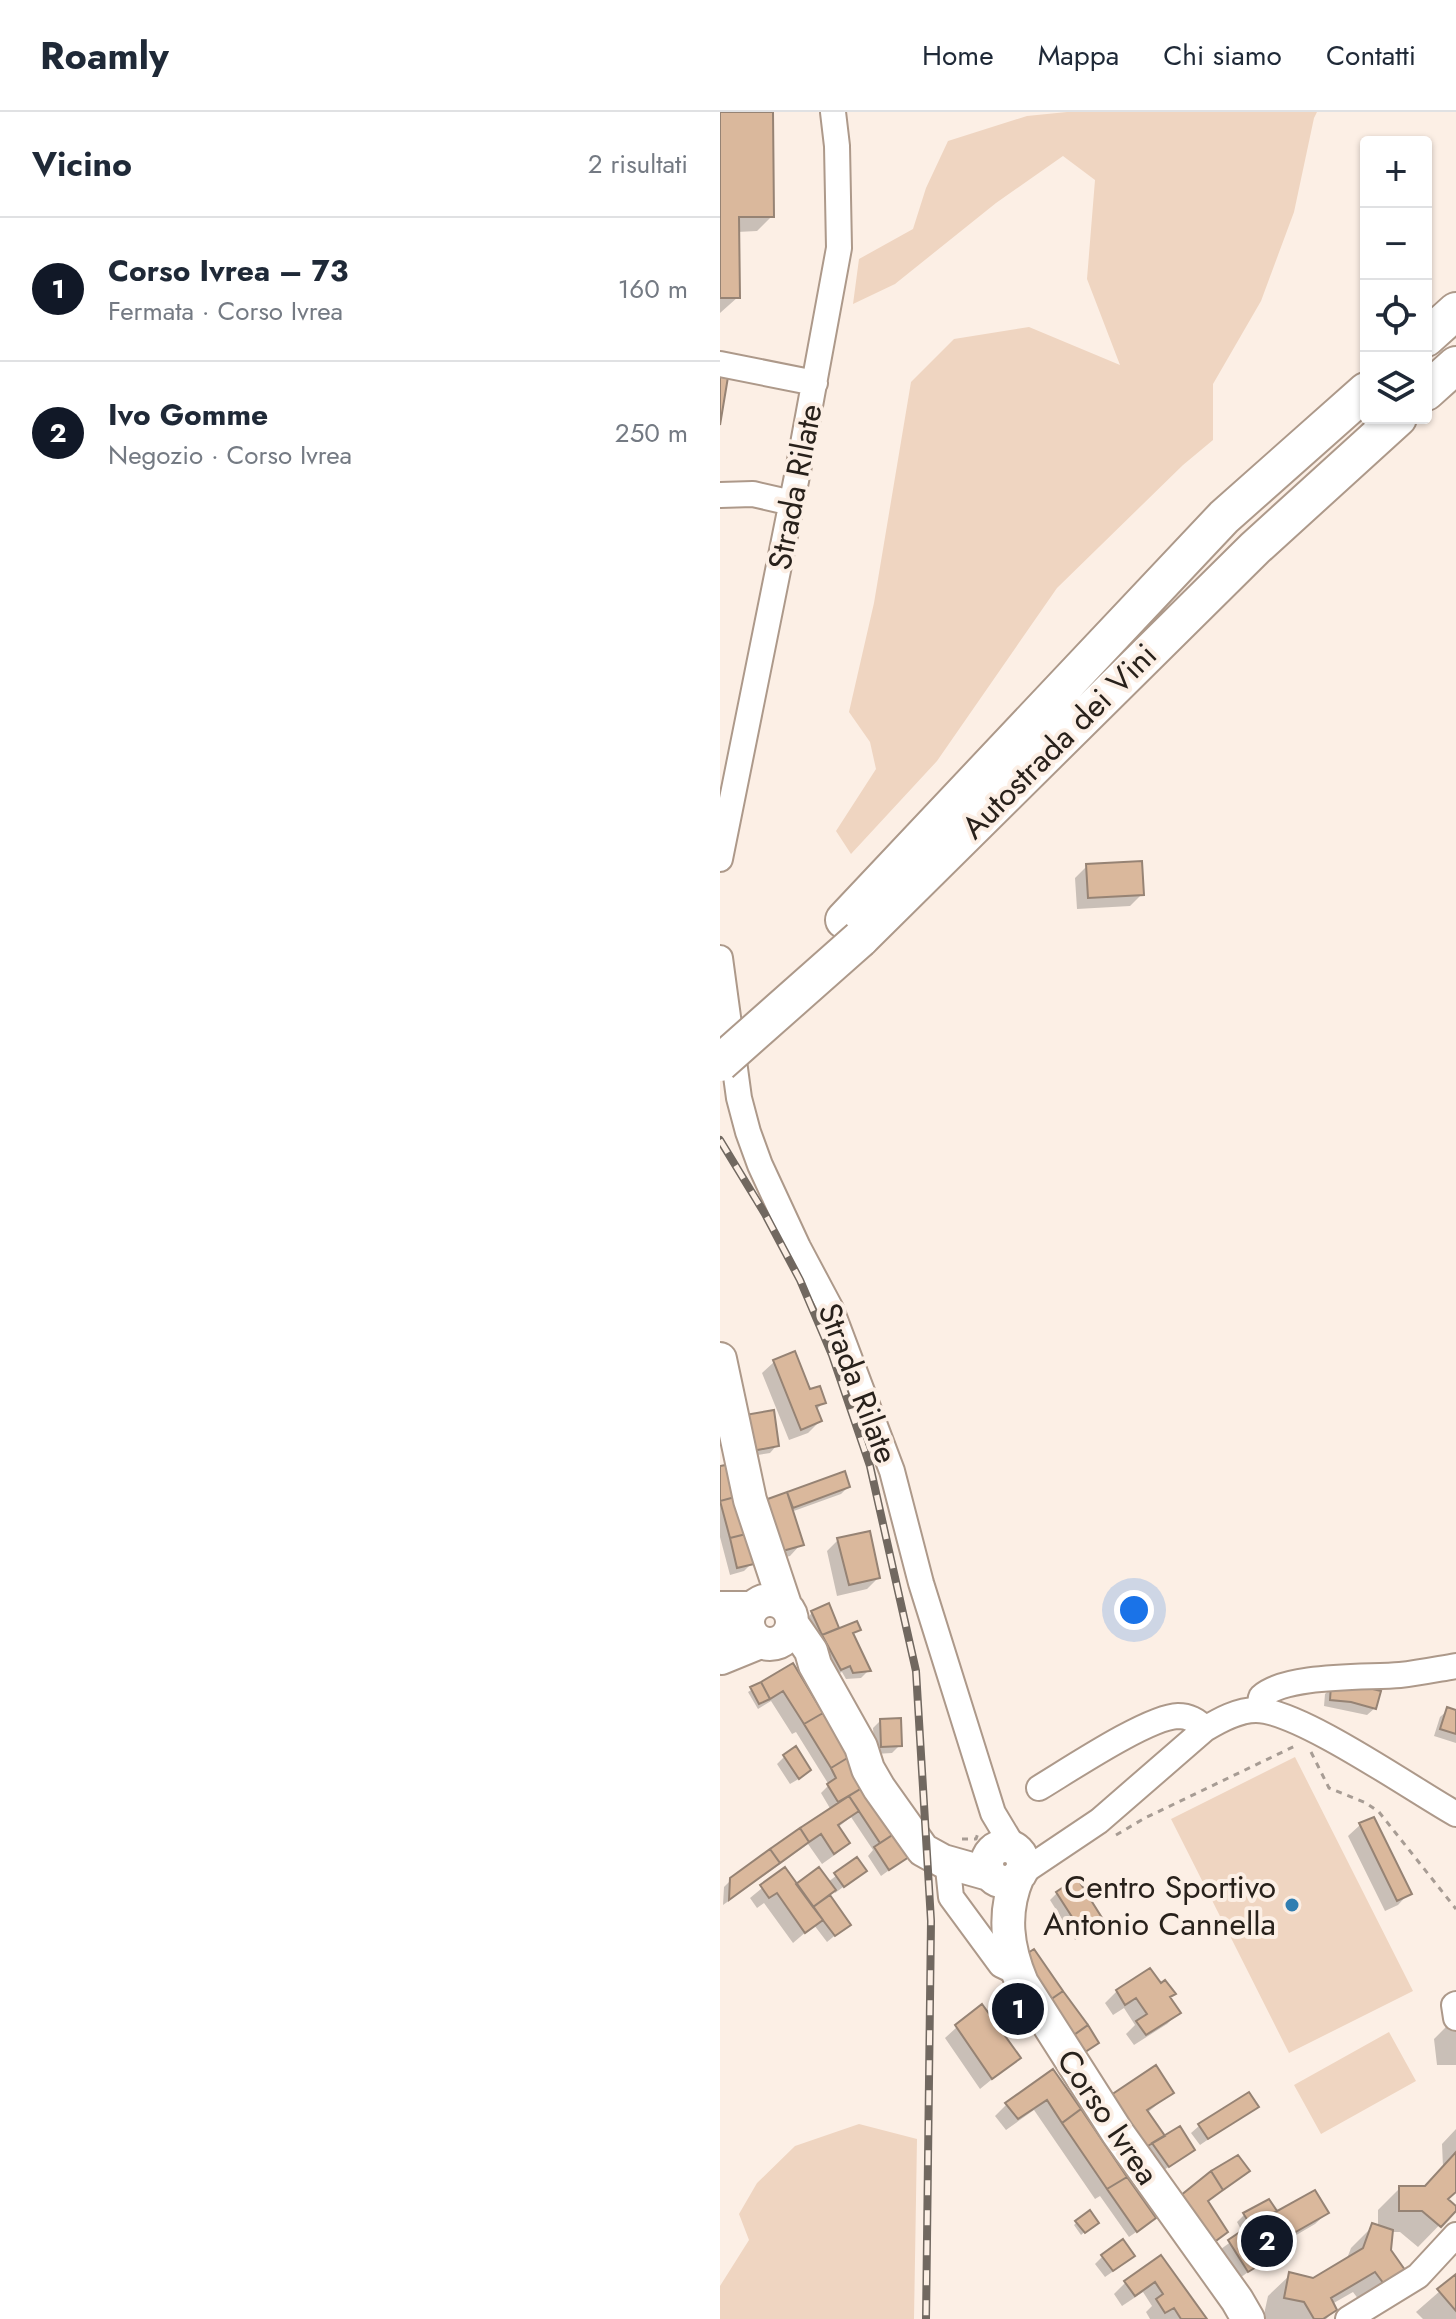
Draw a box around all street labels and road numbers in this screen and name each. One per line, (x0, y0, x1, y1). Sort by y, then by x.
street label: Strada Rilate (756, 400, 834, 574)
street label: Autostrada dei Vini (951, 633, 1167, 849)
street label: Strada Rilate (806, 1296, 910, 1470)
street label: Corso Ivrea (1046, 2040, 1170, 2194)

